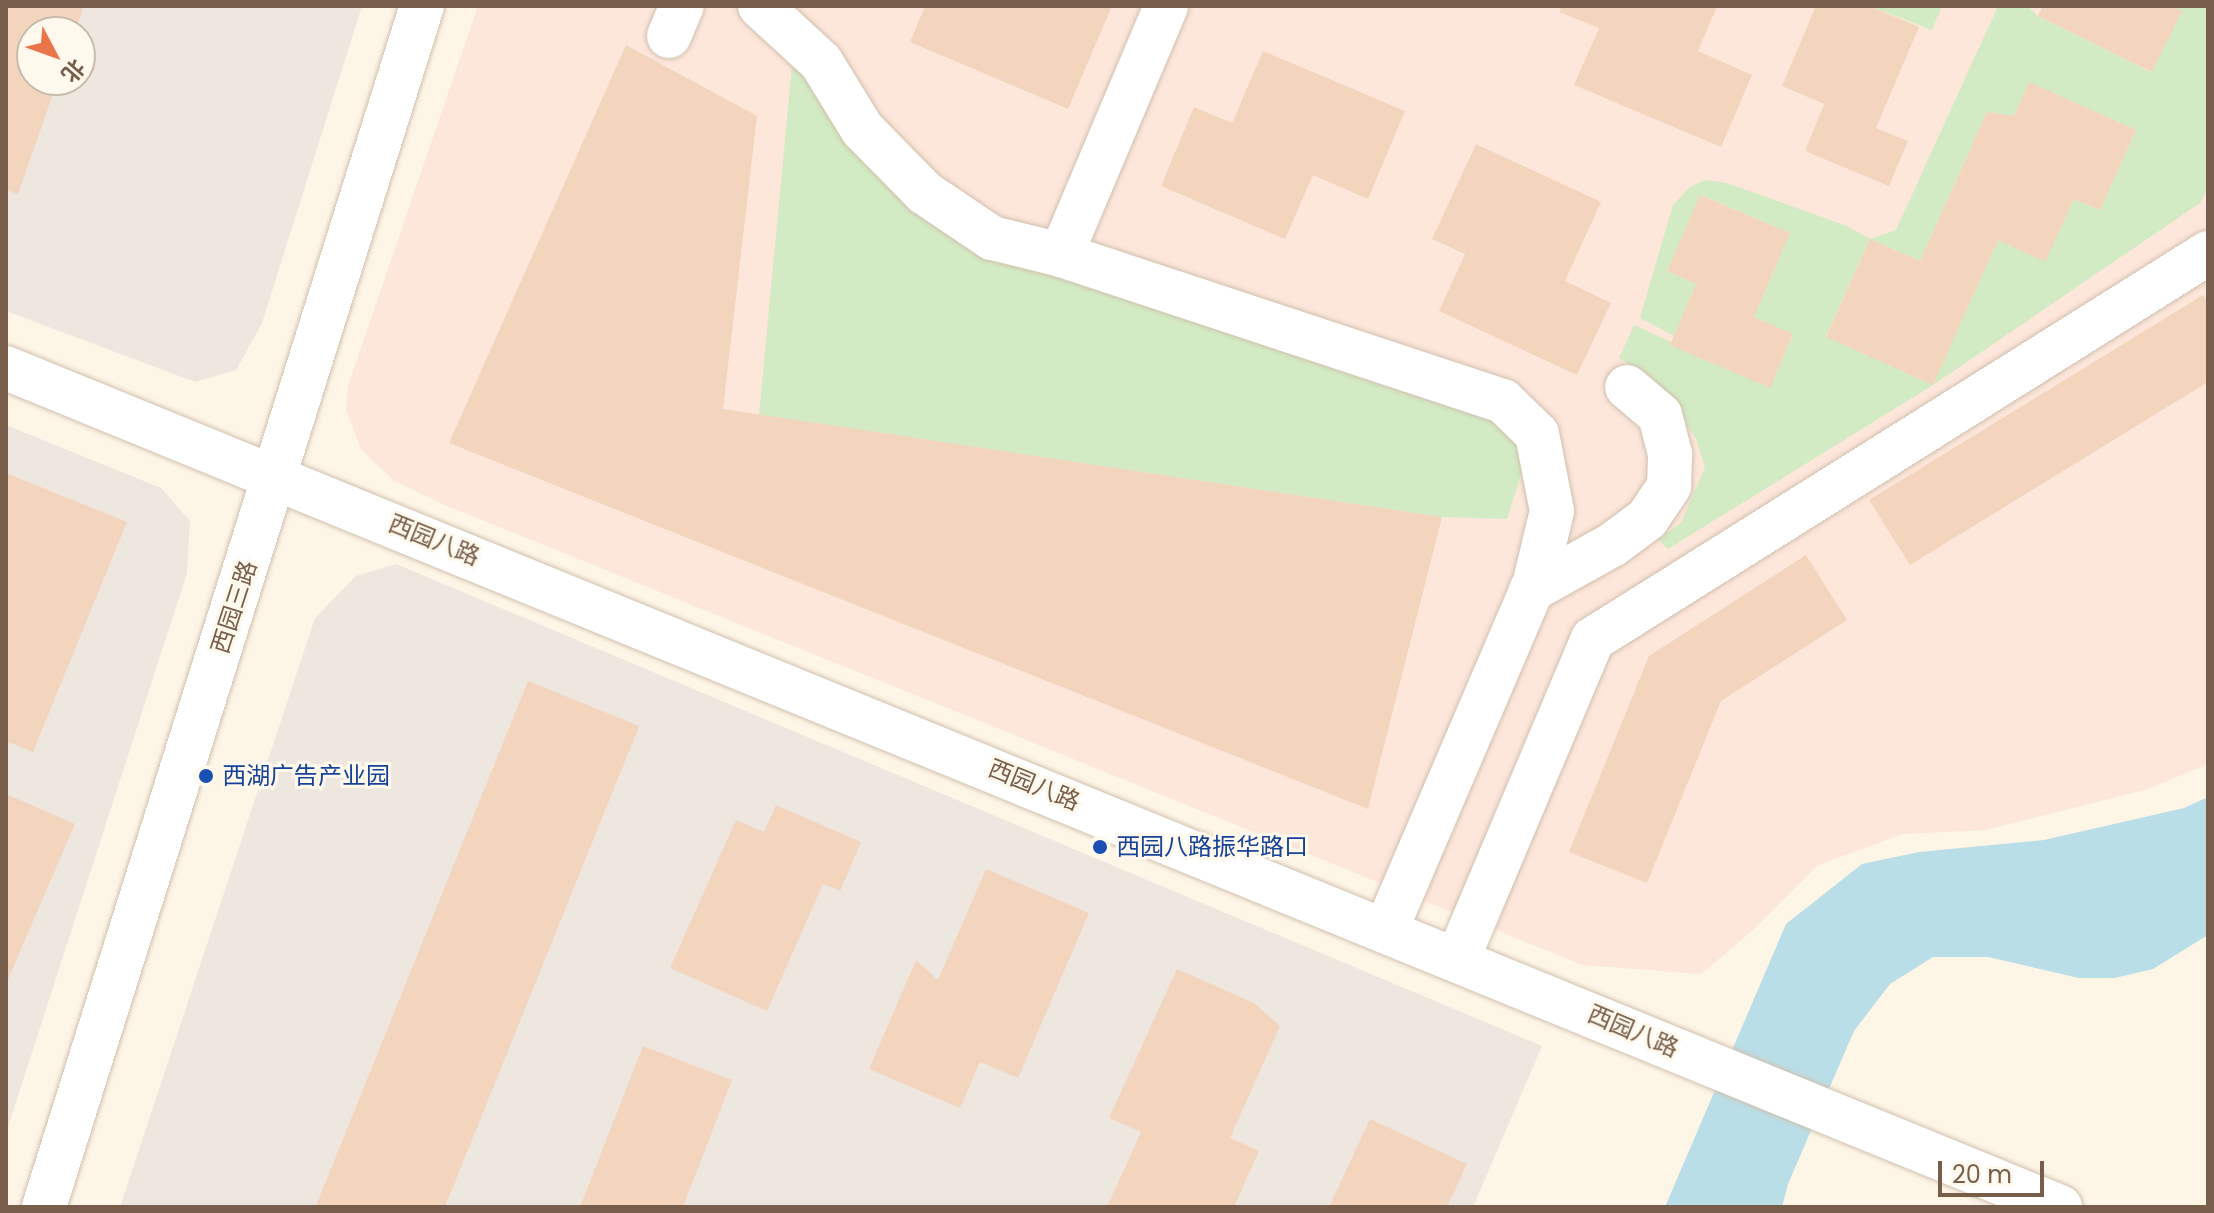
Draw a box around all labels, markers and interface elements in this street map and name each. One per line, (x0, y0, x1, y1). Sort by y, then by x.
north arrow (16, 16, 96, 96)
text: 北 (54, 52, 92, 89)
street label: 西园八路 (384, 509, 484, 571)
street label: 西园三路 (205, 557, 263, 657)
street label: 西园八路 (984, 754, 1084, 816)
place label: 西湖广告产业园 (222, 762, 390, 790)
marker: 西湖广告产业园 (197, 767, 215, 785)
place label: 西园八路振华路口 (1116, 833, 1308, 861)
marker: 西园八路振华路口 (1091, 838, 1109, 856)
street label: 西园八路 (1583, 999, 1683, 1063)
scale bar (1942, 1145, 2048, 1195)
text: 20 m (1952, 1158, 2012, 1191)

